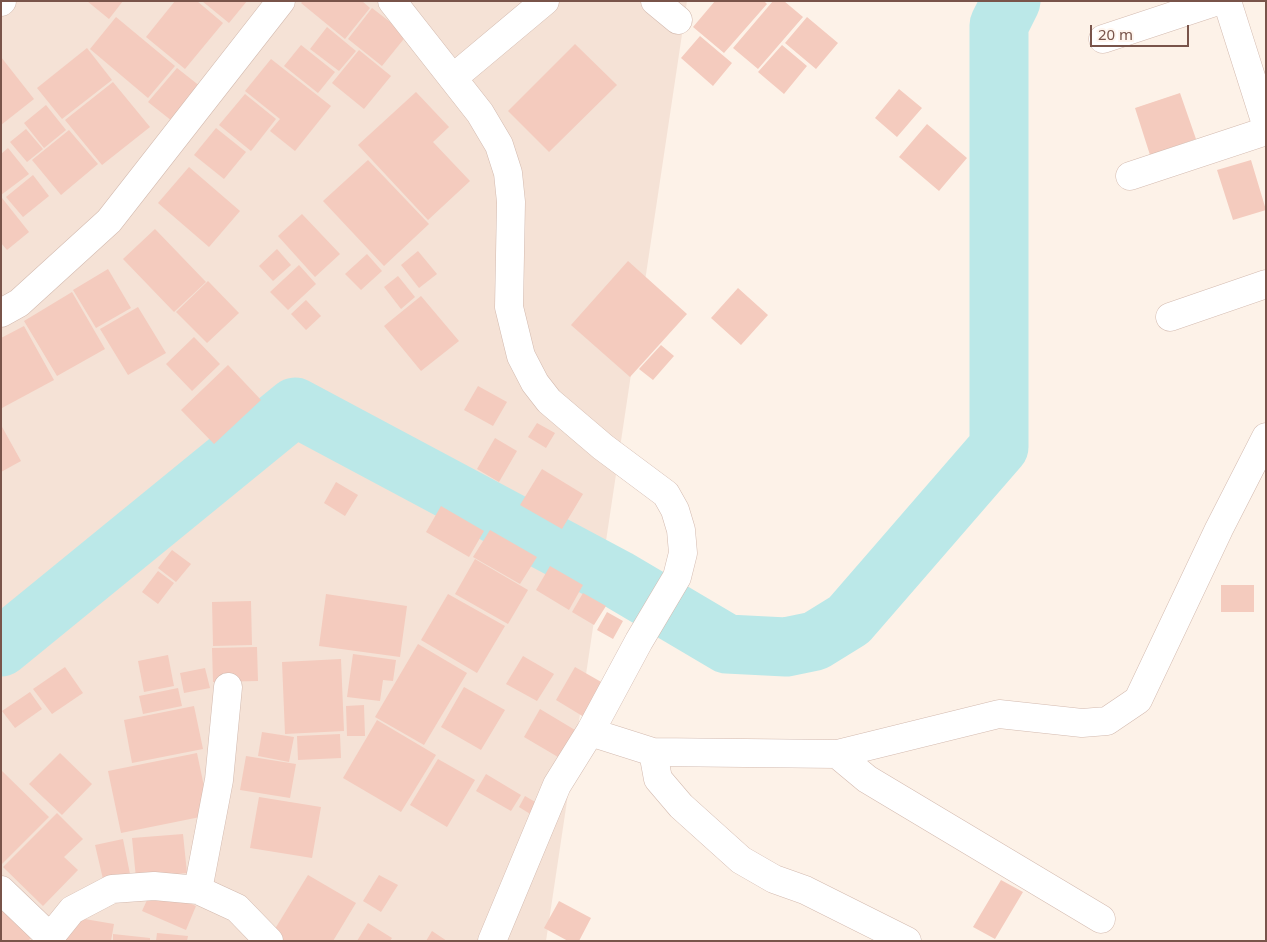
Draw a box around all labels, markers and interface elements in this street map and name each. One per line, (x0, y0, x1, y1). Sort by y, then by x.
scale bar (1092, 15, 1191, 47)
text: 20 m (1098, 24, 1133, 44)

